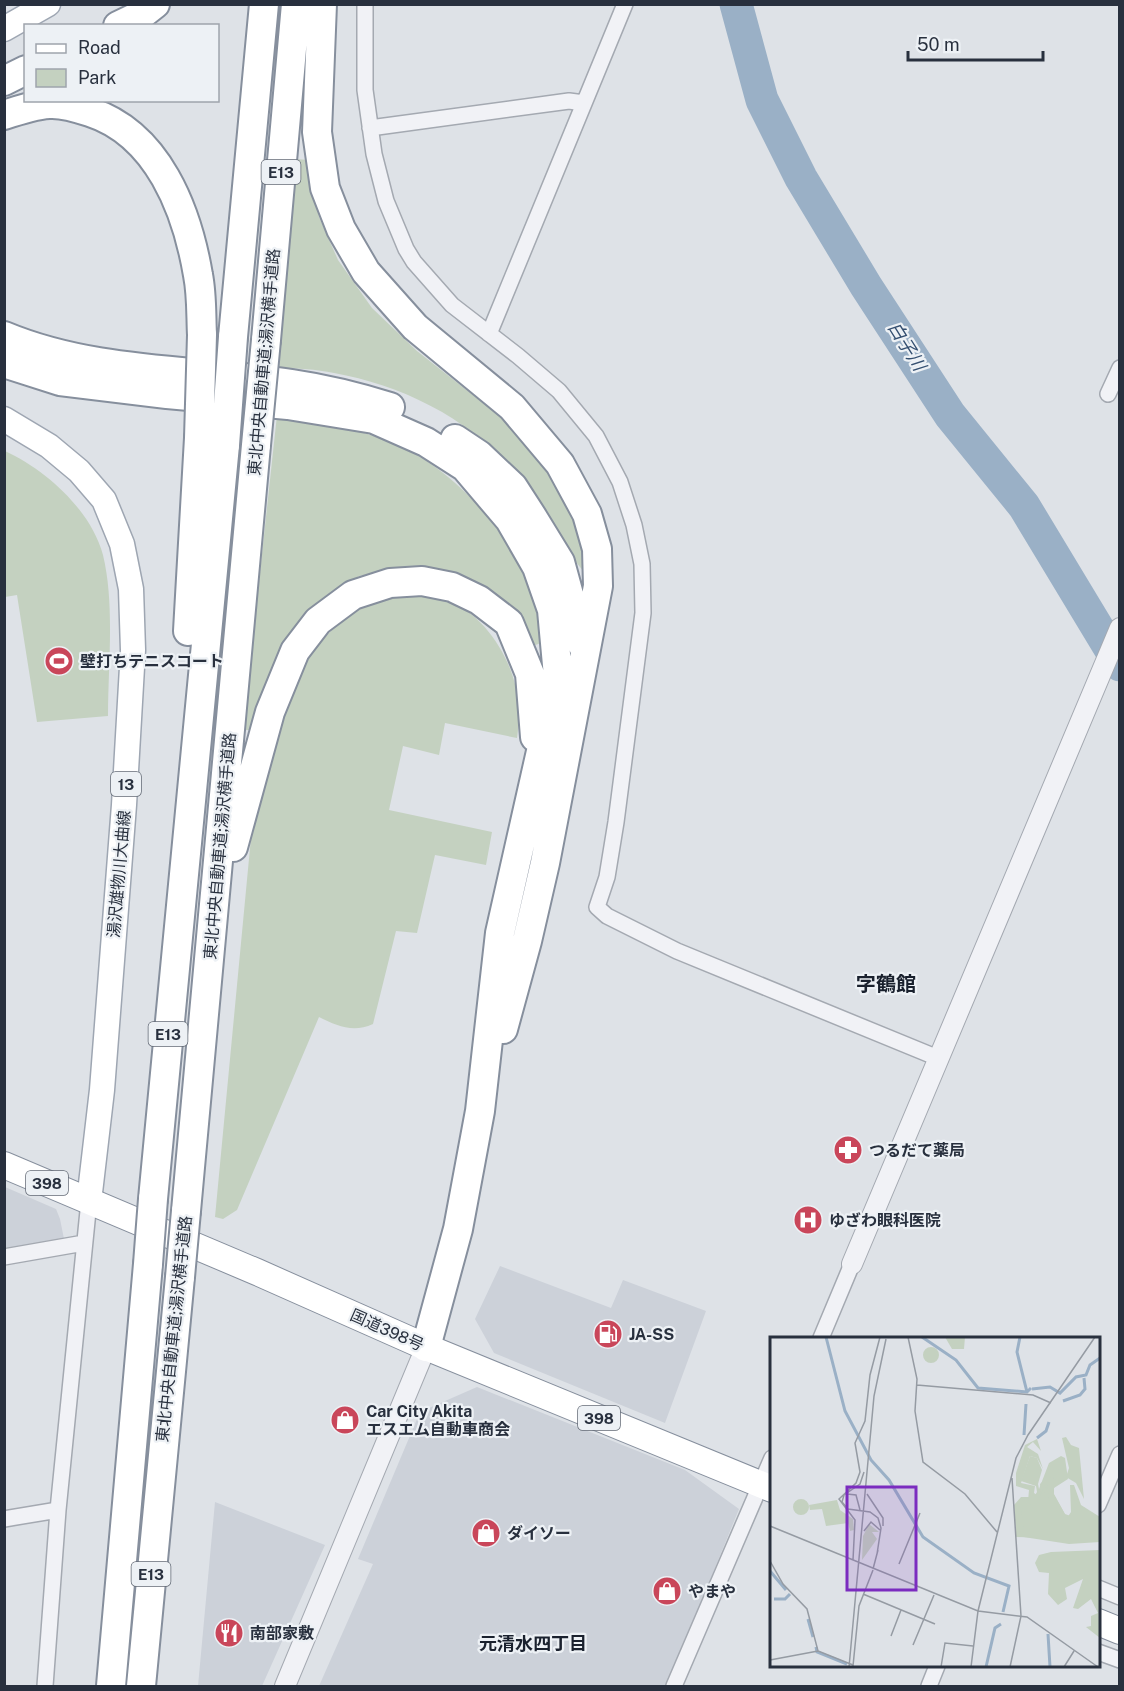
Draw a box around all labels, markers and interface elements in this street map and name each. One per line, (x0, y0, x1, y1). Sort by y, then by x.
legend (24, 24, 219, 102)
scale bar (908, 24, 1043, 62)
text: 50 m (917, 34, 960, 55)
text: Road (78, 37, 121, 58)
text: Park (78, 67, 116, 88)
road number: E13 (262, 160, 300, 184)
street label: 東北中央自動車道;湯沢横手道路 (245, 248, 283, 476)
water label: 白子川 (884, 318, 931, 376)
sports icon: 壁打ちテニスコート (43, 645, 75, 677)
place label: 壁打ちテニスコート (80, 652, 224, 671)
street label: 東北中央自動車道;湯沢横手道路 (201, 732, 239, 960)
road number: 13 (111, 772, 141, 796)
street label: 湯沢雄物川大曲線 (104, 809, 134, 939)
district label: 字鶴館 (856, 972, 916, 996)
road number: E13 (148, 1022, 188, 1046)
pharmacy icon: つるだて薬局 (832, 1134, 864, 1166)
place label: つるだて薬局 (869, 1141, 965, 1160)
road number: 398 (26, 1171, 68, 1195)
hospital icon: ゆざわ眼科医院 (792, 1204, 824, 1236)
place label: ゆざわ眼科医院 (829, 1211, 941, 1230)
street label: 東北中央自動車道;湯沢横手道路 (153, 1215, 195, 1443)
street label: 国道398号 (347, 1305, 427, 1355)
fuel station icon: JA-SS (592, 1318, 624, 1350)
place label: JA-SS (629, 1325, 674, 1344)
inset map (770, 1337, 1100, 1667)
place label: Car City Akita エスエム自動車商会 (366, 1402, 510, 1439)
shop icon: Car City Akita エスエム自動車商会 (329, 1404, 361, 1436)
road number: 398 (578, 1406, 620, 1430)
shop icon: ダイソー (470, 1517, 502, 1549)
place label: ダイソー (507, 1524, 571, 1543)
road number: E13 (132, 1562, 170, 1586)
shop icon: やまや (651, 1575, 683, 1607)
place label: やまや (688, 1582, 736, 1601)
restaurant icon: 南部家敷 (213, 1617, 245, 1649)
place label: 南部家敷 (250, 1624, 314, 1643)
district label: 元清水四丁目 (479, 1633, 587, 1654)

